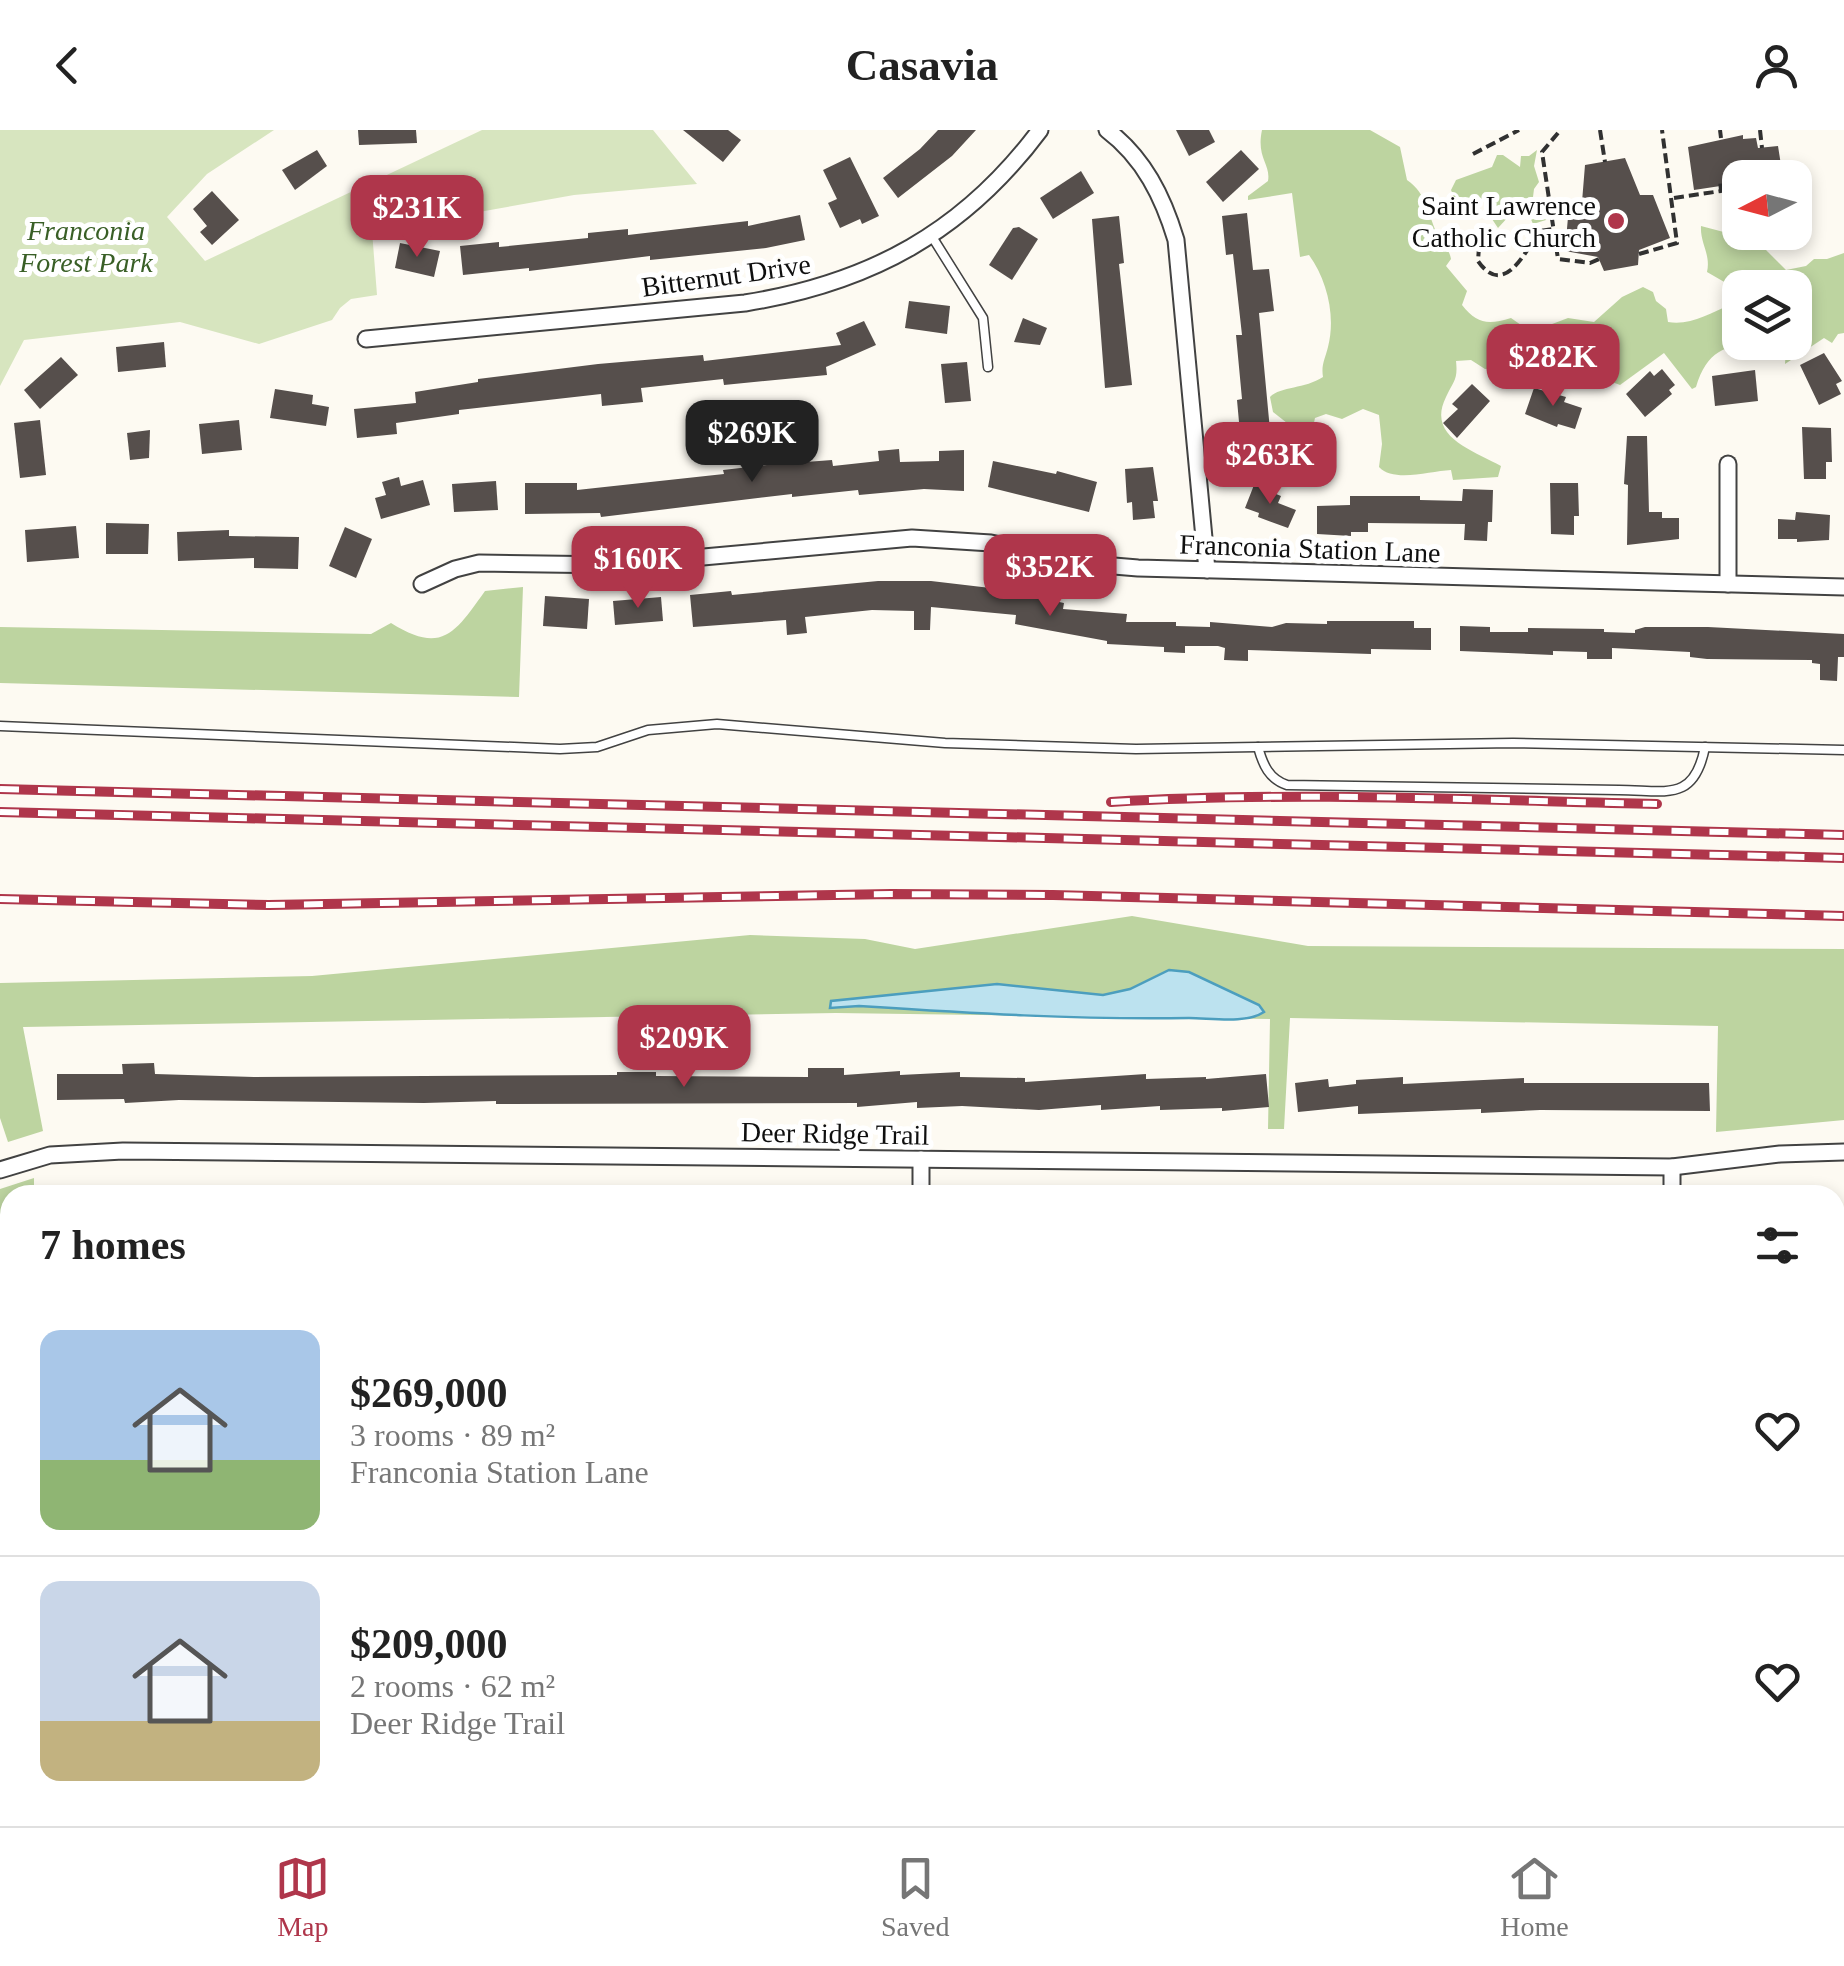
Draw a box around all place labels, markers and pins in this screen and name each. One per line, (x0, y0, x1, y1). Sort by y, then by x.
pin: $231K (347, 175, 487, 260)
place label: Saint Lawrence Catholic Church (1412, 190, 1596, 253)
marker: Saint Lawrence Catholic Church (1605, 210, 1627, 232)
pin: $282K (1483, 324, 1623, 409)
pin: $269K (682, 400, 822, 485)
pin: $263K (1200, 422, 1340, 507)
pin: $160K (568, 526, 708, 611)
pin: $352K (980, 534, 1120, 619)
pin: $209K (614, 1005, 754, 1090)

